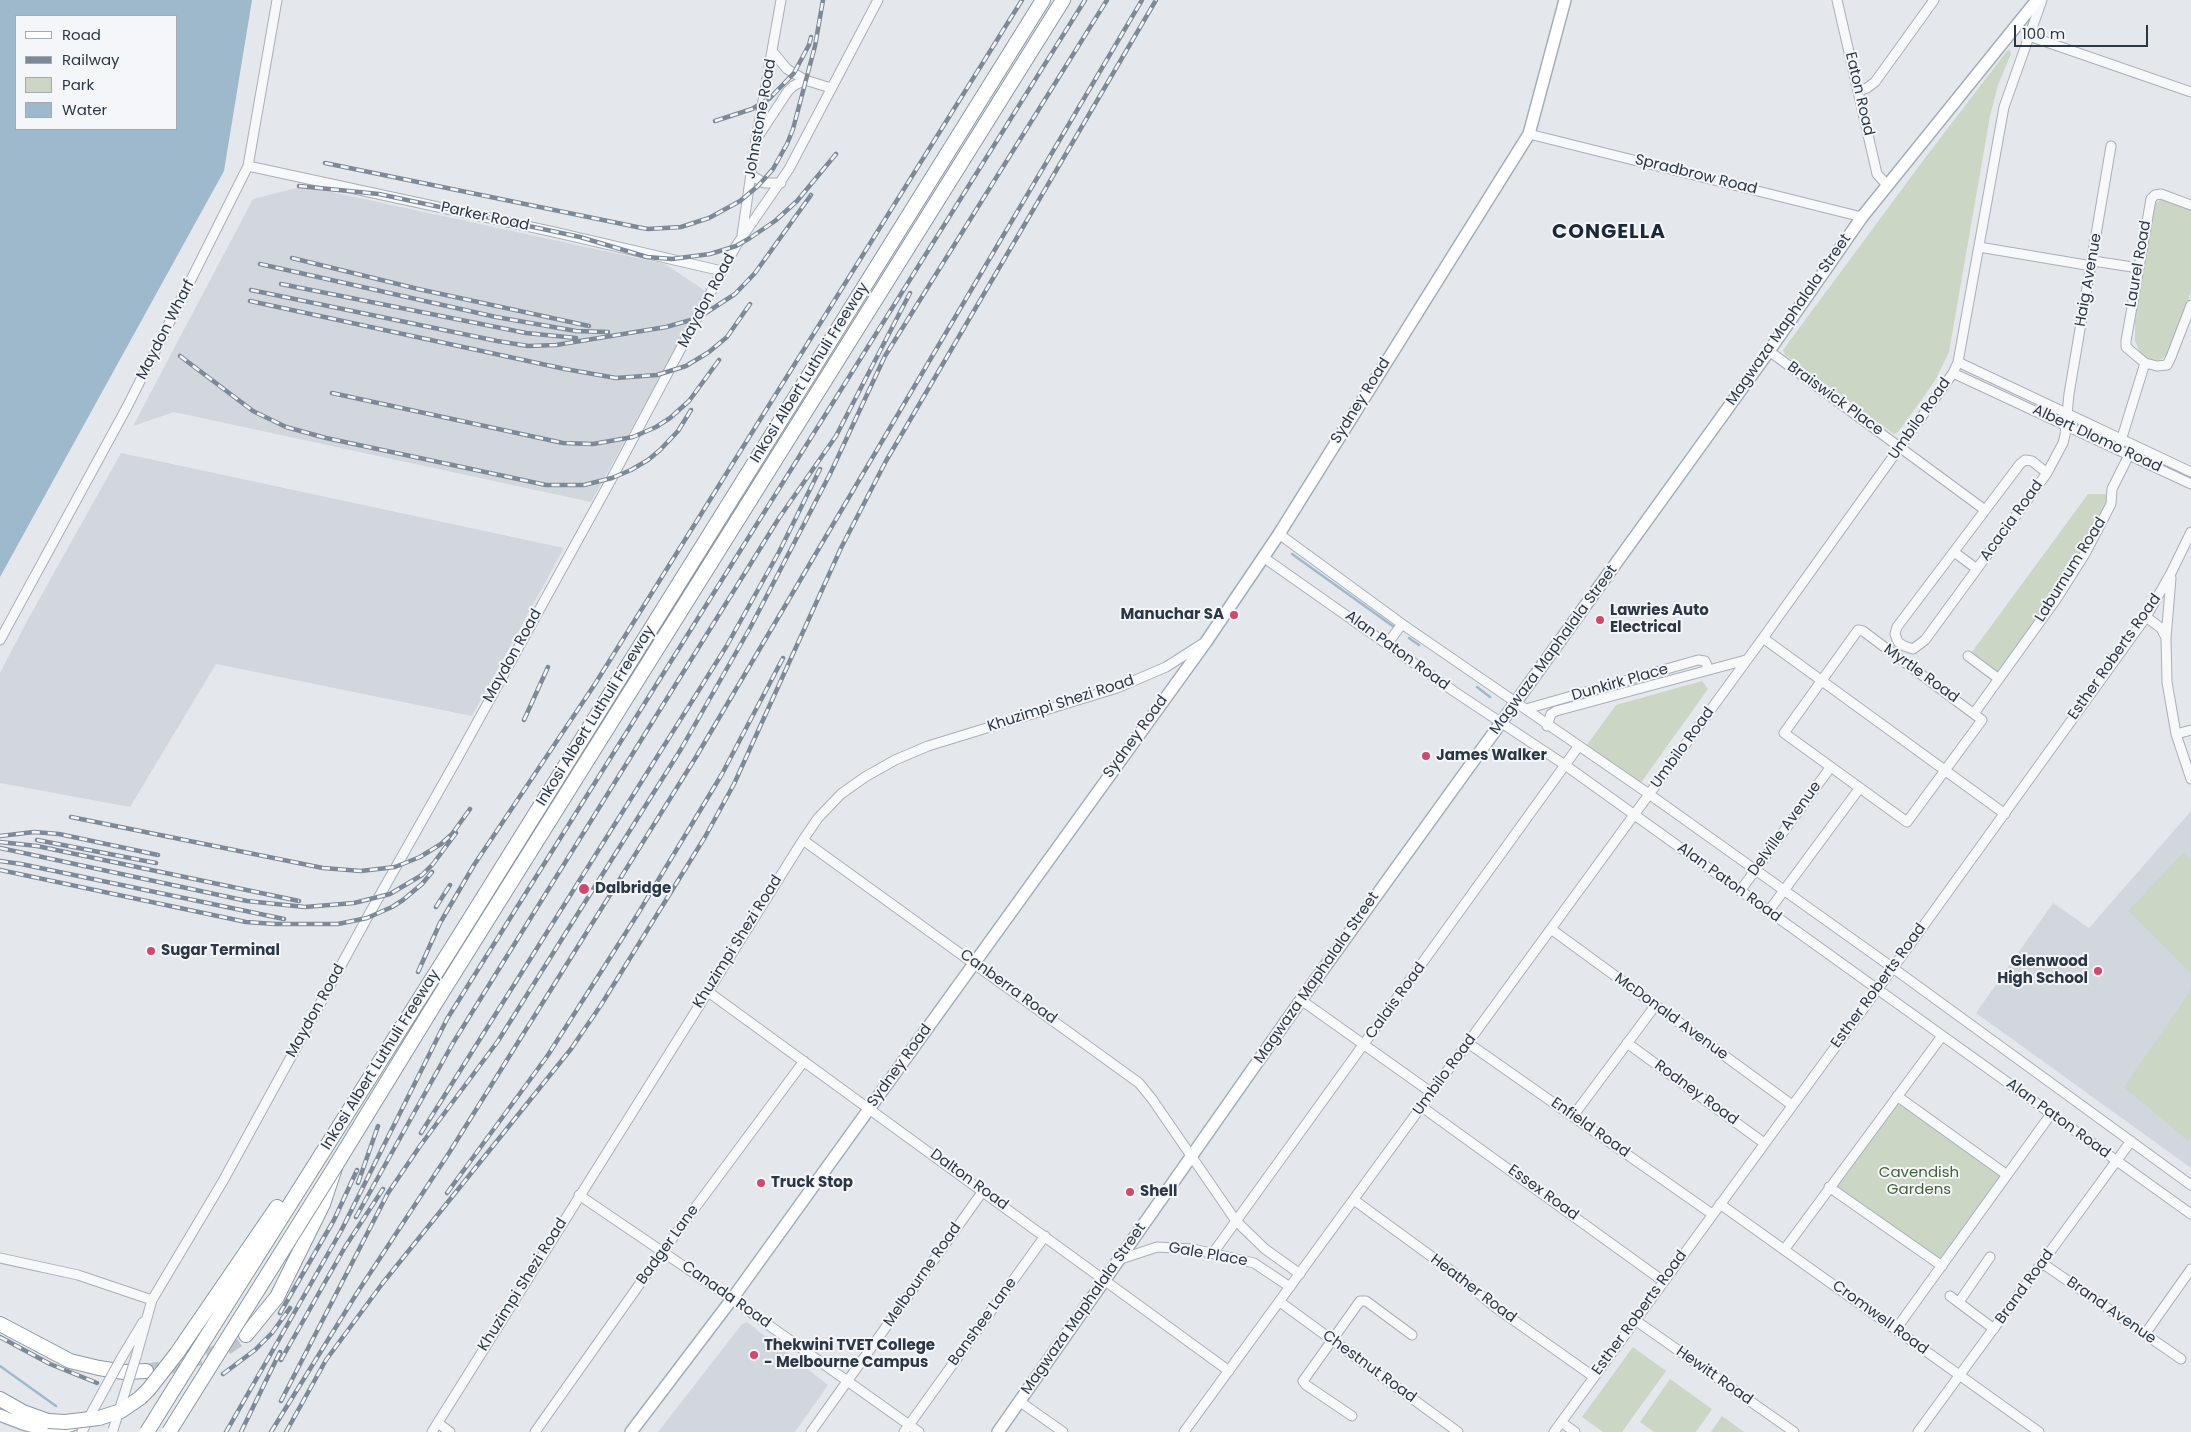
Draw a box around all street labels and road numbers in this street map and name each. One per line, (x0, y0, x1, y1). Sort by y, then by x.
street label: Eaton Road (1841, 50, 1877, 138)
street label: Johnstone Road (742, 58, 780, 180)
street label: Spradbrow Road (1633, 151, 1759, 199)
street label: Parker Road (439, 199, 531, 235)
street label: Laurel Road (2123, 219, 2155, 309)
street label: Magwaza Maphalala Street (1723, 231, 1855, 409)
street label: Haig Avenue (2072, 232, 2106, 328)
street label: Maydon Road (675, 251, 739, 351)
street label: Maydon Wharf (133, 277, 199, 383)
street label: Inkosi Albert Luthuli Freeway (747, 280, 873, 466)
street label: Sydney Road (1327, 355, 1395, 447)
street label: Braiswick Place (1784, 358, 1886, 440)
street label: Umbilo Road (1885, 375, 1955, 463)
street label: Albert Dlomo Road (2030, 401, 2164, 477)
street label: Acacia Road (1977, 477, 2047, 565)
street label: Laburnum Road (2032, 515, 2110, 625)
street label: Magwaza Maphalala Street (1486, 562, 1622, 738)
street label: Esther Roberts Road (2065, 591, 2165, 723)
street label: Maydon Road (480, 606, 546, 706)
street label: Alan Paton Road (1342, 607, 1452, 695)
street label: Inkosi Albert Luthuli Freeway (533, 623, 659, 809)
street label: Myrtle Road (1880, 641, 1962, 707)
street label: Dunkirk Place (1570, 661, 1670, 705)
street label: Khuzimpi Shezi Road (985, 672, 1137, 736)
street label: Sydney Road (1100, 692, 1172, 782)
street label: Umbilo Road (1648, 704, 1718, 792)
street label: Delville Avenue (1745, 778, 1825, 880)
street label: Alan Paton Road (1674, 839, 1784, 927)
street label: Khuzimpi Shezi Road (690, 872, 786, 1012)
street label: Magwaza Maphalala Street (1251, 889, 1383, 1067)
street label: Esther Roberts Road (1828, 920, 1930, 1052)
street label: Canberra Road (956, 946, 1060, 1028)
street label: Calais Road (1362, 959, 1430, 1043)
street label: Maydon Road (283, 961, 349, 1061)
street label: Inkosi Albert Luthuli Freeway (318, 967, 444, 1153)
street label: McDonald Avenue (1611, 970, 1731, 1064)
street label: Sydney Road (864, 1021, 936, 1111)
street label: Umbilo Road (1410, 1031, 1480, 1119)
street label: Rodney Road (1651, 1057, 1741, 1129)
street label: Alan Paton Road (2003, 1075, 2113, 1163)
street label: Enfield Road (1547, 1094, 1633, 1162)
street label: Dalton Road (926, 1146, 1012, 1214)
street label: Essex Road (1504, 1161, 1582, 1225)
street label: Badger Lane (633, 1202, 703, 1288)
street label: Khuzimpi Shezi Road (475, 1215, 571, 1355)
street label: Melbourne Road (880, 1220, 966, 1330)
street label: Magwaza Maphalala Street (1018, 1220, 1150, 1398)
street label: Gale Place (1167, 1239, 1249, 1271)
street label: Brand Road (1992, 1246, 2058, 1328)
street label: Esther Roberts Road (1589, 1247, 1691, 1379)
street label: Heather Road (1427, 1251, 1519, 1327)
street label: Canada Road (678, 1258, 774, 1332)
street label: Banshee Lane (945, 1274, 1021, 1370)
street label: Brand Avenue (2063, 1274, 2159, 1348)
street label: Cromwell Road (1829, 1277, 1931, 1359)
street label: Chestnut Road (1319, 1327, 1419, 1407)
street label: Hewitt Road (1672, 1343, 1756, 1409)

